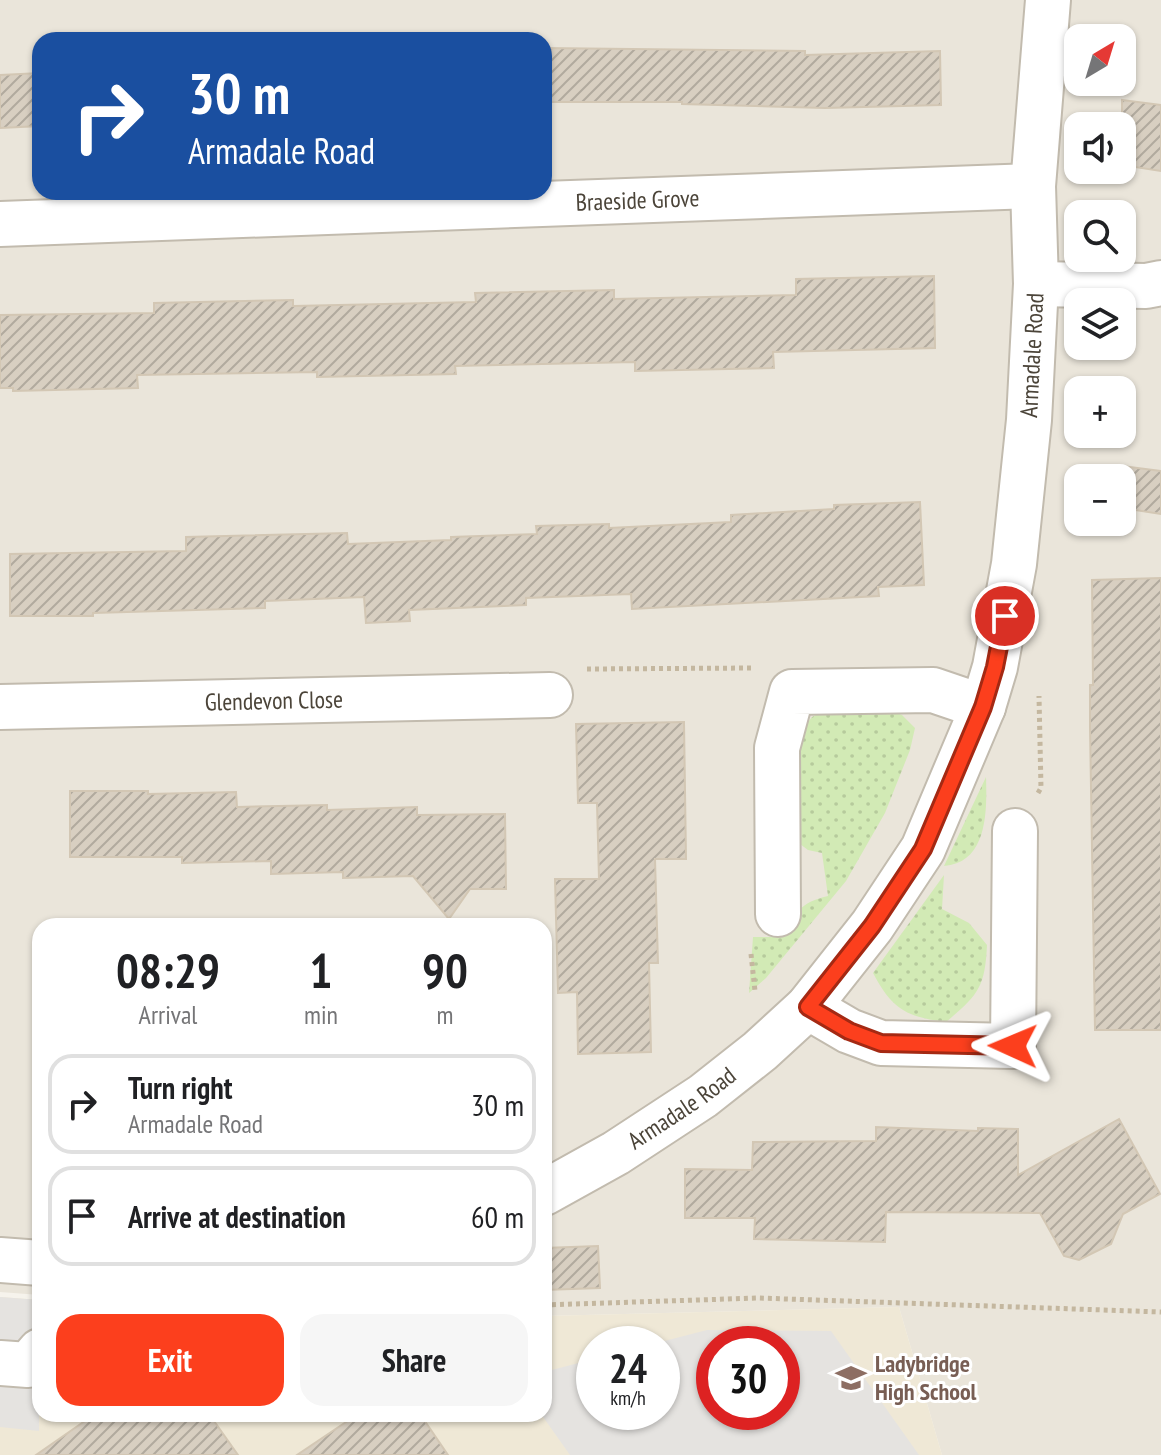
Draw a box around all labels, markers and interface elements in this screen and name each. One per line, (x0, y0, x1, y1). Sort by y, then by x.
north arrow (1064, 24, 1136, 96)
map controls (1064, 24, 1136, 536)
text: 30 m (188, 57, 290, 129)
icon: right (56, 64, 160, 168)
button: sound (1064, 112, 1136, 184)
text: Armadale Road (188, 127, 375, 174)
street label: Braeside Grove (575, 182, 700, 218)
button: search (1064, 200, 1136, 272)
button: layers (1064, 288, 1136, 360)
street label: Armadale Road (1013, 292, 1051, 418)
button: + (1064, 376, 1136, 448)
button: − (1064, 464, 1136, 536)
pin (971, 582, 1039, 650)
icon: arrive (983, 594, 1027, 638)
street label: Glendevon Close (205, 684, 343, 718)
text: 08:29 (116, 939, 220, 1001)
text: 1 (309, 939, 332, 1001)
text: 90 (422, 939, 468, 1001)
text: Arrival (139, 998, 197, 1031)
text: min (304, 998, 338, 1031)
text: m (436, 998, 453, 1031)
position arrow (971, 1004, 1055, 1088)
street label: Armadale Road (622, 1060, 742, 1156)
text: Turn right (128, 1068, 232, 1107)
icon: right (60, 1082, 104, 1126)
text: 30 m (471, 1085, 524, 1124)
text: Armadale Road (128, 1107, 263, 1140)
icon: arrive (60, 1194, 104, 1238)
text: Arrive at destination (128, 1197, 346, 1236)
text: 60 m (471, 1197, 524, 1236)
button: Exit (56, 1314, 284, 1406)
button: Share (300, 1314, 528, 1406)
speed limit sign: 30 (696, 1326, 800, 1430)
text: 24 (609, 1342, 647, 1394)
place label: Ladybridge High School (875, 1348, 977, 1407)
school or university icon: Ladybridge High School (834, 1361, 868, 1395)
text: km/h (610, 1385, 646, 1411)

